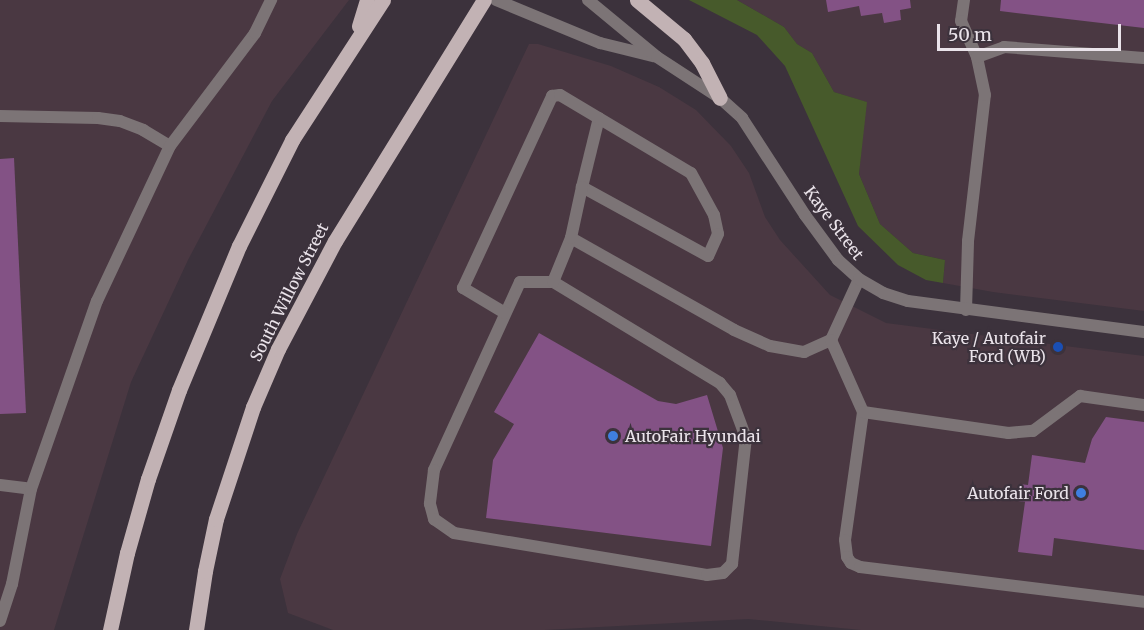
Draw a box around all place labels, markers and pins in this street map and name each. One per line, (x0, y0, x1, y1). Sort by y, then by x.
place label: Kaye / Autofair Ford (WB) (932, 328, 1046, 366)
marker: Kaye / Autofair Ford (WB) (1051, 340, 1065, 354)
place label: AutoFair Hyundai (625, 426, 761, 446)
marker: AutoFair Hyundai (606, 429, 620, 443)
place label: Autofair Ford (967, 483, 1069, 503)
marker: Autofair Ford (1074, 486, 1088, 500)

